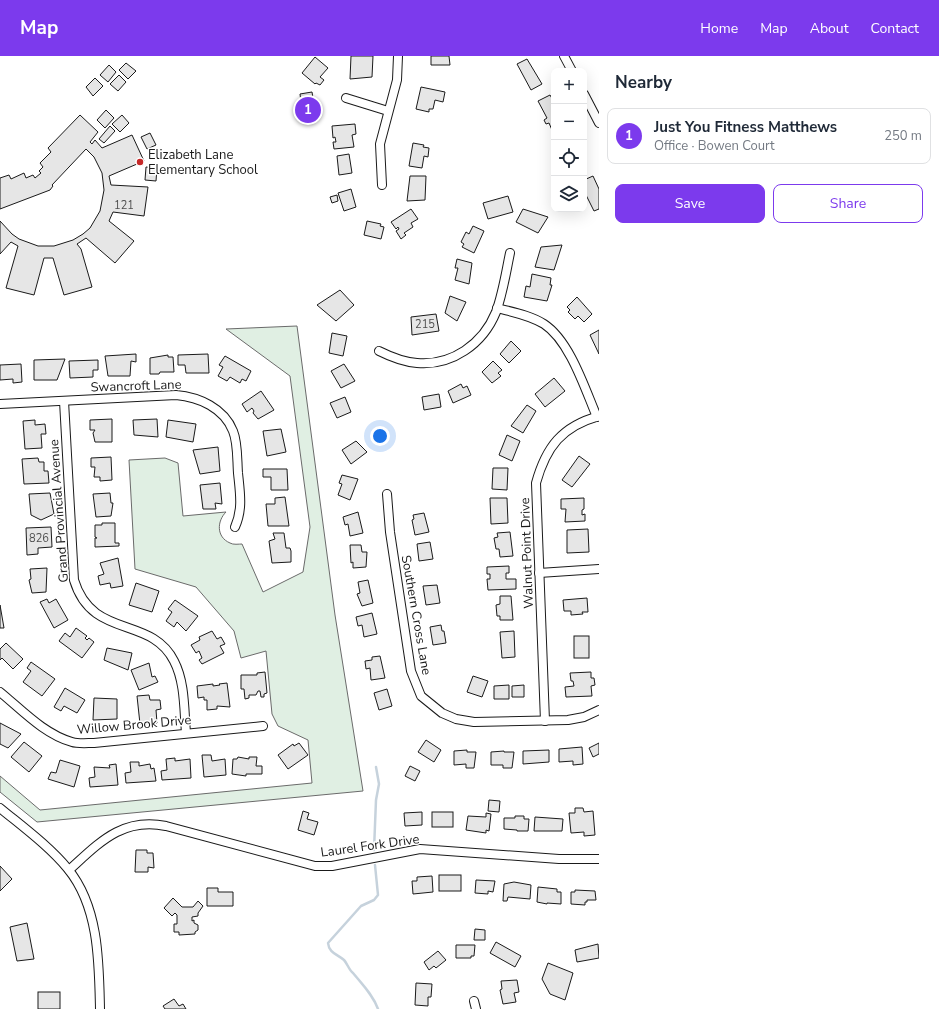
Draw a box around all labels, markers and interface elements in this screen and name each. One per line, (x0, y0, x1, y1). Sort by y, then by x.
text: Map (20, 15, 58, 41)
text: Home (700, 19, 738, 38)
text: Map (760, 19, 788, 38)
text: About (810, 19, 849, 38)
text: Contact (871, 19, 919, 38)
map controls (551, 68, 587, 212)
button: + (551, 68, 587, 104)
text: Nearby (615, 71, 672, 94)
pin: 1 (295, 95, 321, 125)
button: − (551, 104, 587, 140)
text: Just You Fitness Matthews (654, 117, 837, 137)
text: 1 (625, 127, 633, 145)
text: 250 m (884, 127, 922, 145)
text: Office · Bowen Court (654, 137, 775, 155)
button: locate (551, 140, 587, 176)
place label: Elizabeth Lane Elementary School (148, 146, 258, 179)
marker: Elizabeth Lane Elementary School (135, 157, 145, 167)
button: layers (551, 176, 587, 212)
button: Save (615, 184, 765, 223)
button: Share (773, 184, 923, 223)
house number: 121 (114, 198, 134, 213)
house number: 215 (415, 317, 435, 332)
street label: Swancroft Lane (90, 375, 182, 397)
your location (370, 426, 390, 446)
street label: Grand Provincial Avenue (45, 439, 73, 583)
street label: Walnut Point Drive (516, 497, 538, 609)
house number: 826 (29, 531, 49, 546)
street label: Southern Cross Lane (397, 554, 435, 676)
street label: Willow Brook Drive (76, 711, 192, 739)
street label: Laurel Fork Drive (320, 830, 421, 862)

